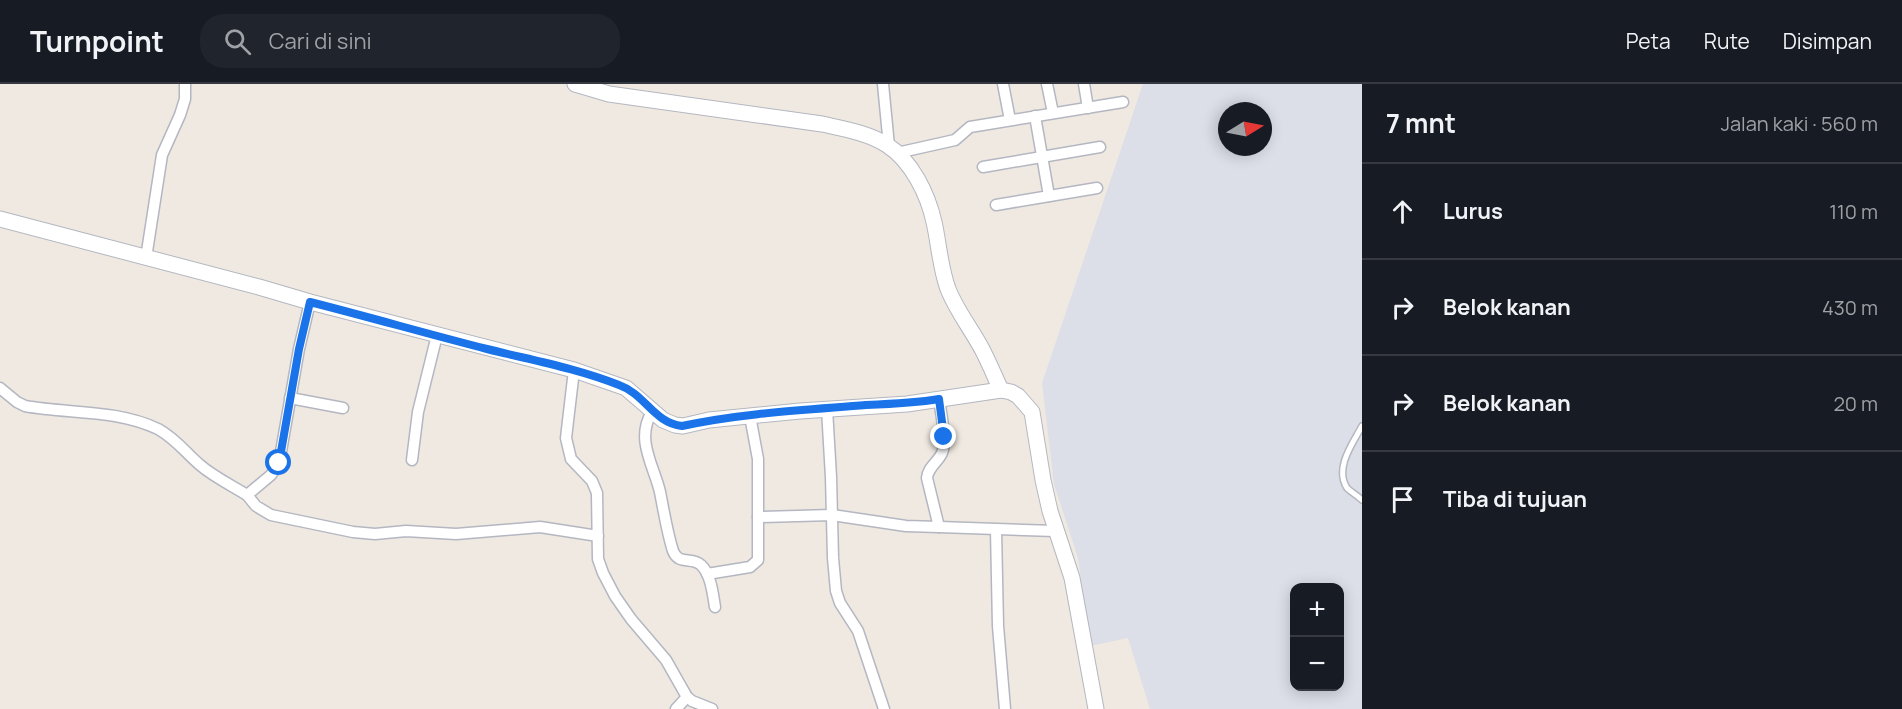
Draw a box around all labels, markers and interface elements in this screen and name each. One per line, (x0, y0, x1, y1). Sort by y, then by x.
search box (200, 14, 620, 68)
text: Turnpoint (30, 22, 164, 60)
icon: search (221, 25, 254, 58)
text: Cari di sini (269, 26, 372, 56)
text: Peta (1626, 27, 1671, 55)
text: Rute (1704, 27, 1750, 55)
text: Disimpan (1783, 27, 1872, 55)
north arrow (1218, 102, 1272, 156)
text: 7 mnt (1386, 105, 1456, 141)
text: Jalan kaki · 560 m (1721, 110, 1878, 137)
icon: ahead (1386, 195, 1419, 228)
text: Lurus (1443, 196, 1503, 226)
text: 110 m (1829, 198, 1878, 225)
icon: right (1386, 291, 1419, 324)
text: Belok kanan (1443, 292, 1571, 322)
text: 430 m (1822, 294, 1878, 321)
icon: right (1386, 387, 1419, 420)
text: Belok kanan (1443, 388, 1571, 418)
text: 20 m (1833, 390, 1878, 417)
route end (930, 423, 956, 449)
route start (265, 449, 291, 475)
icon: arrive (1386, 483, 1419, 516)
text: Tiba di tujuan (1443, 484, 1587, 514)
map controls (1290, 583, 1344, 691)
button: + (1290, 583, 1344, 637)
button: − (1290, 637, 1344, 691)

